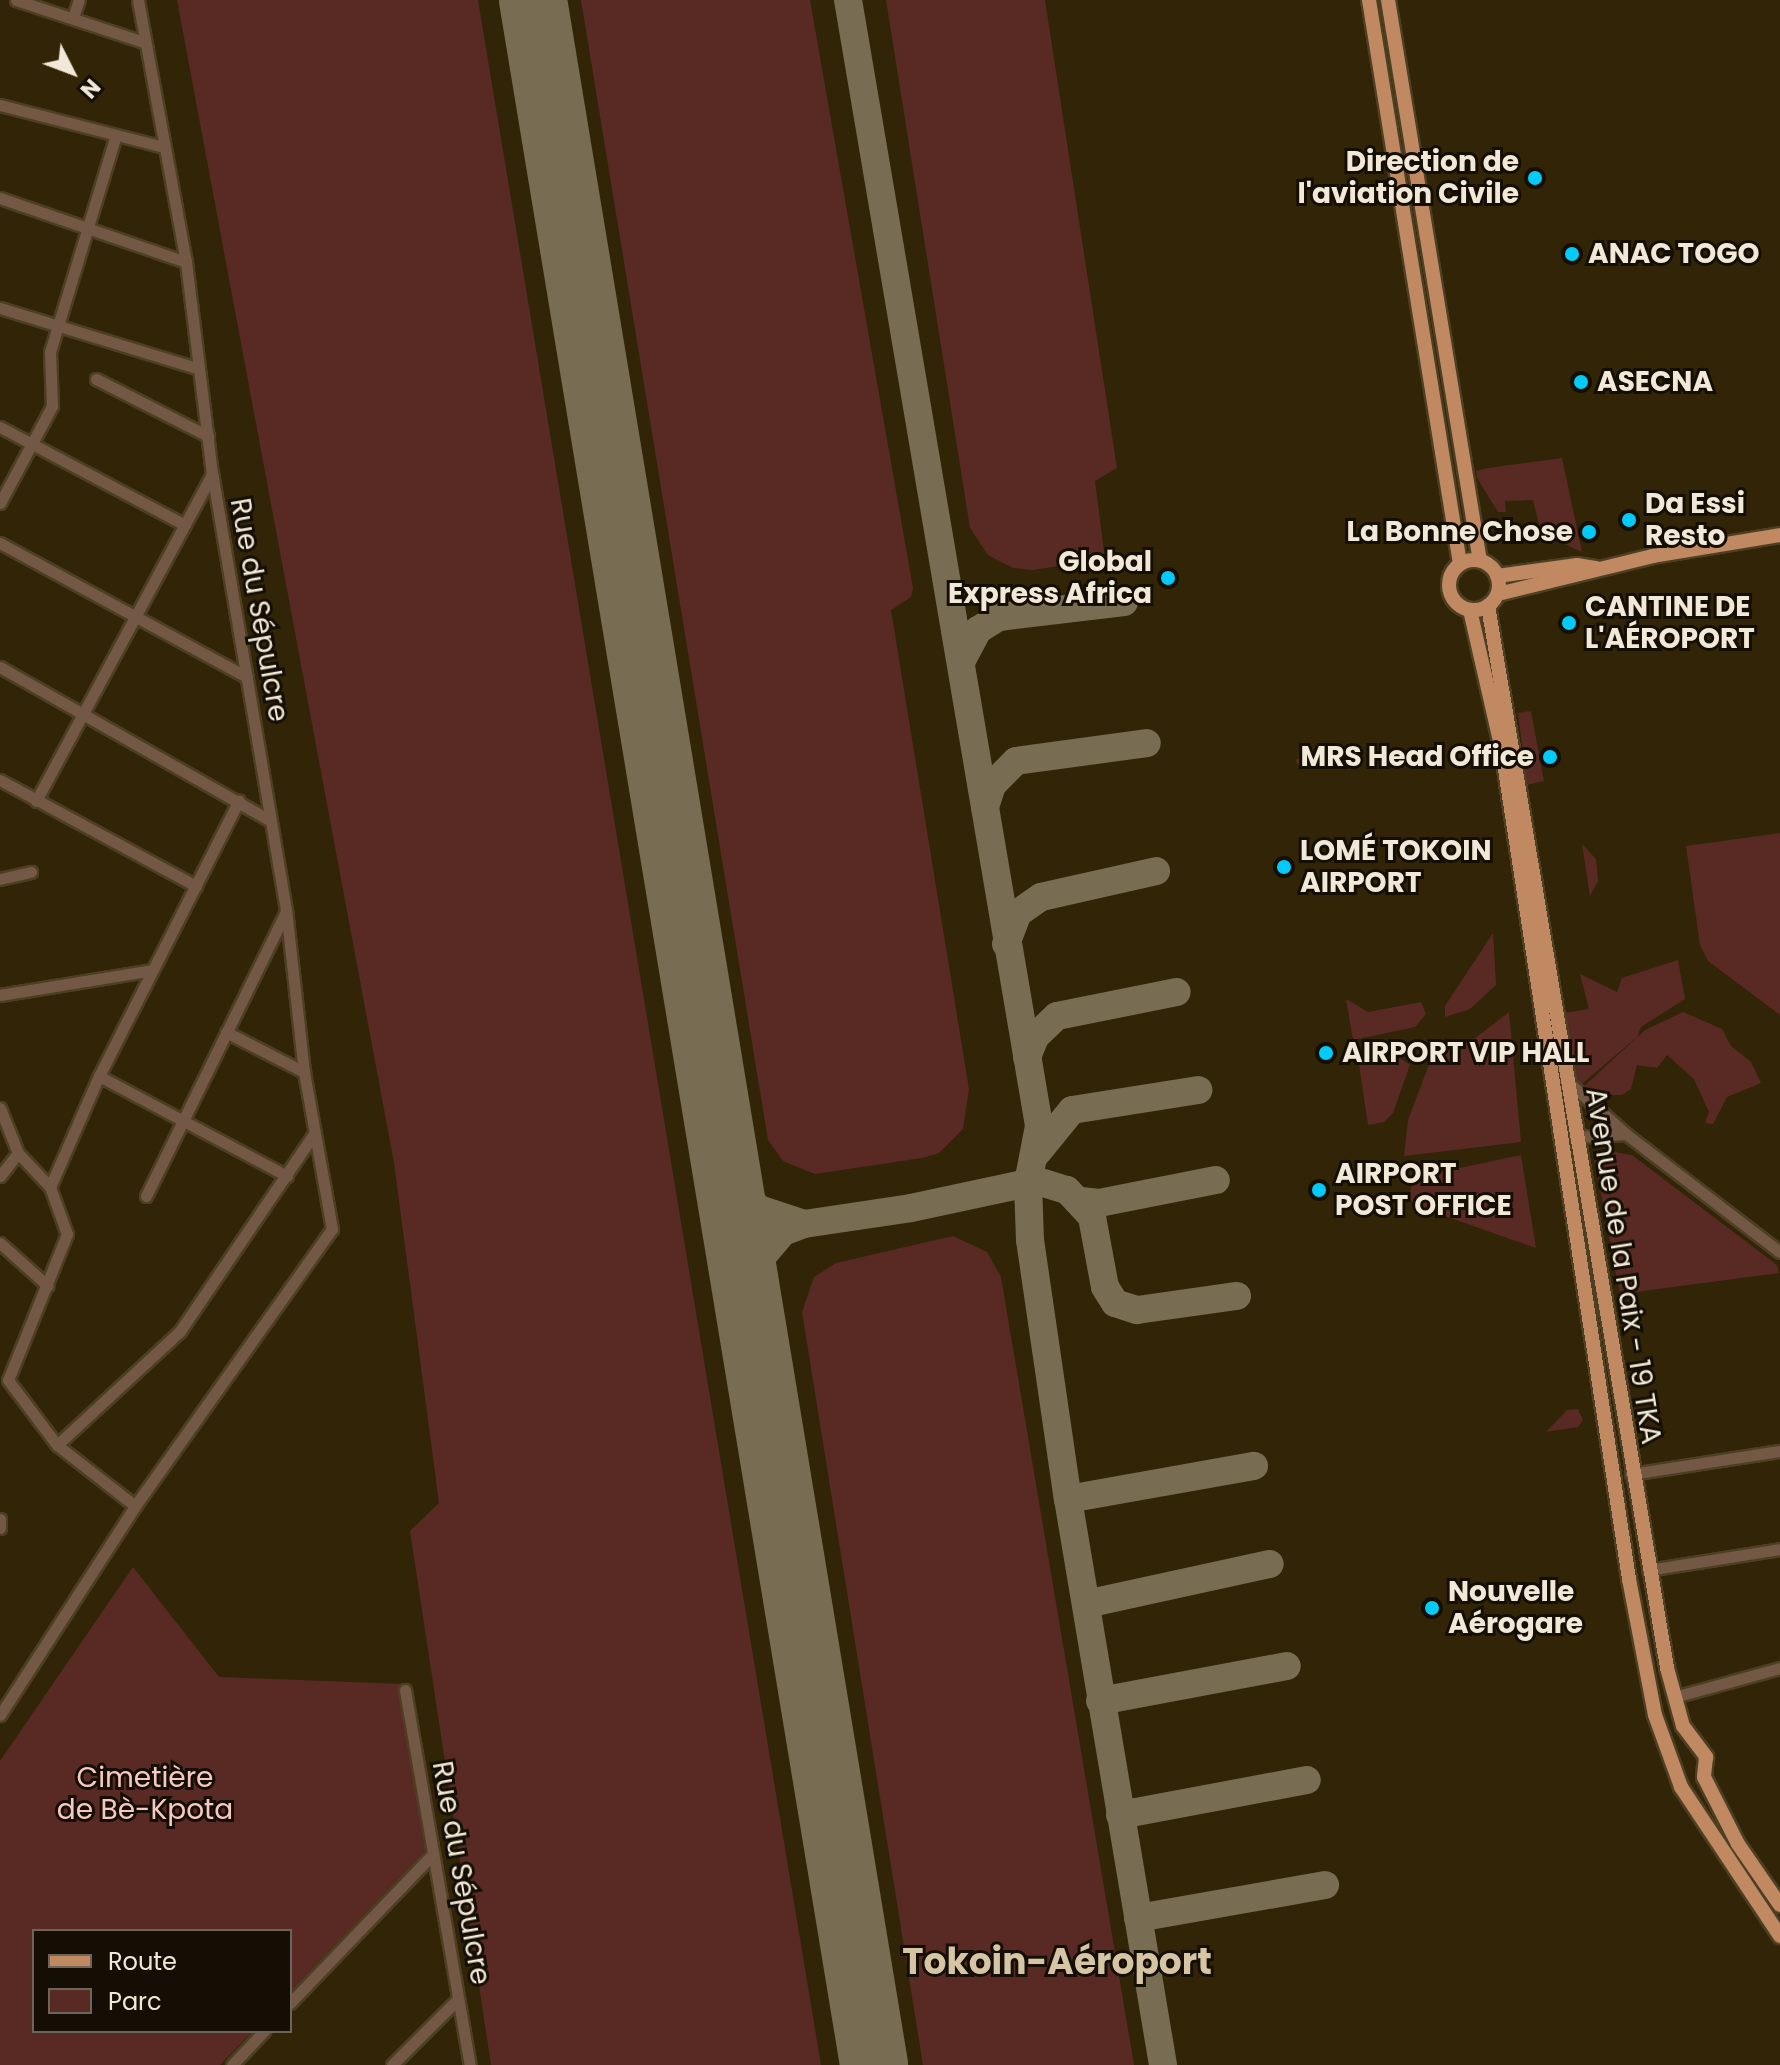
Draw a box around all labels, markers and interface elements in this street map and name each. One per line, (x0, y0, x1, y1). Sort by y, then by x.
north arrow (32, 32, 112, 112)
text: N (73, 72, 107, 105)
place label: Direction de l'aviation Civile (1298, 145, 1519, 211)
marker: Direction de l'aviation Civile (1526, 169, 1544, 187)
place label: ANAC TOGO (1588, 237, 1759, 271)
marker: ANAC TOGO (1563, 245, 1581, 263)
place label: ASECNA (1597, 365, 1713, 399)
marker: ASECNA (1572, 373, 1590, 391)
place label: Da Essi Resto (1645, 487, 1745, 553)
street label: Rue du Sépulcre (223, 496, 295, 724)
marker: Da Essi Resto (1620, 511, 1638, 529)
place label: La Bonne Chose (1347, 515, 1573, 549)
marker: La Bonne Chose (1580, 523, 1598, 541)
place label: Global Express Africa (948, 545, 1152, 611)
marker: Global Express Africa (1159, 569, 1177, 587)
place label: CANTINE DE L'AÉROPORT (1585, 590, 1755, 656)
marker: CANTINE DE L'AÉROPORT (1560, 614, 1578, 632)
place label: MRS Head Office (1301, 740, 1534, 774)
marker: MRS Head Office (1541, 748, 1559, 766)
place label: LOMÉ TOKOIN AIRPORT (1300, 834, 1492, 900)
marker: LOMÉ TOKOIN AIRPORT (1275, 858, 1293, 876)
place label: AIRPORT VIP HALL (1342, 1036, 1589, 1070)
marker: AIRPORT VIP HALL (1317, 1044, 1335, 1062)
street label: Avenue de la Paix - 19 TKA (1578, 1085, 1668, 1447)
place label: AIRPORT POST OFFICE (1335, 1157, 1512, 1223)
marker: AIRPORT POST OFFICE (1310, 1181, 1328, 1199)
place label: Nouvelle Aérogare (1448, 1575, 1583, 1641)
marker: Nouvelle Aérogare (1423, 1599, 1441, 1617)
street label: Rue du Sépulcre (425, 1759, 497, 1987)
park label: Cimetière de Bè-Kpota (57, 1761, 233, 1827)
legend (32, 1929, 292, 2033)
district label: Tokoin-Aéroport (902, 1940, 1212, 1984)
text: Route (108, 1945, 177, 1978)
text: Parc (108, 1985, 162, 2018)

